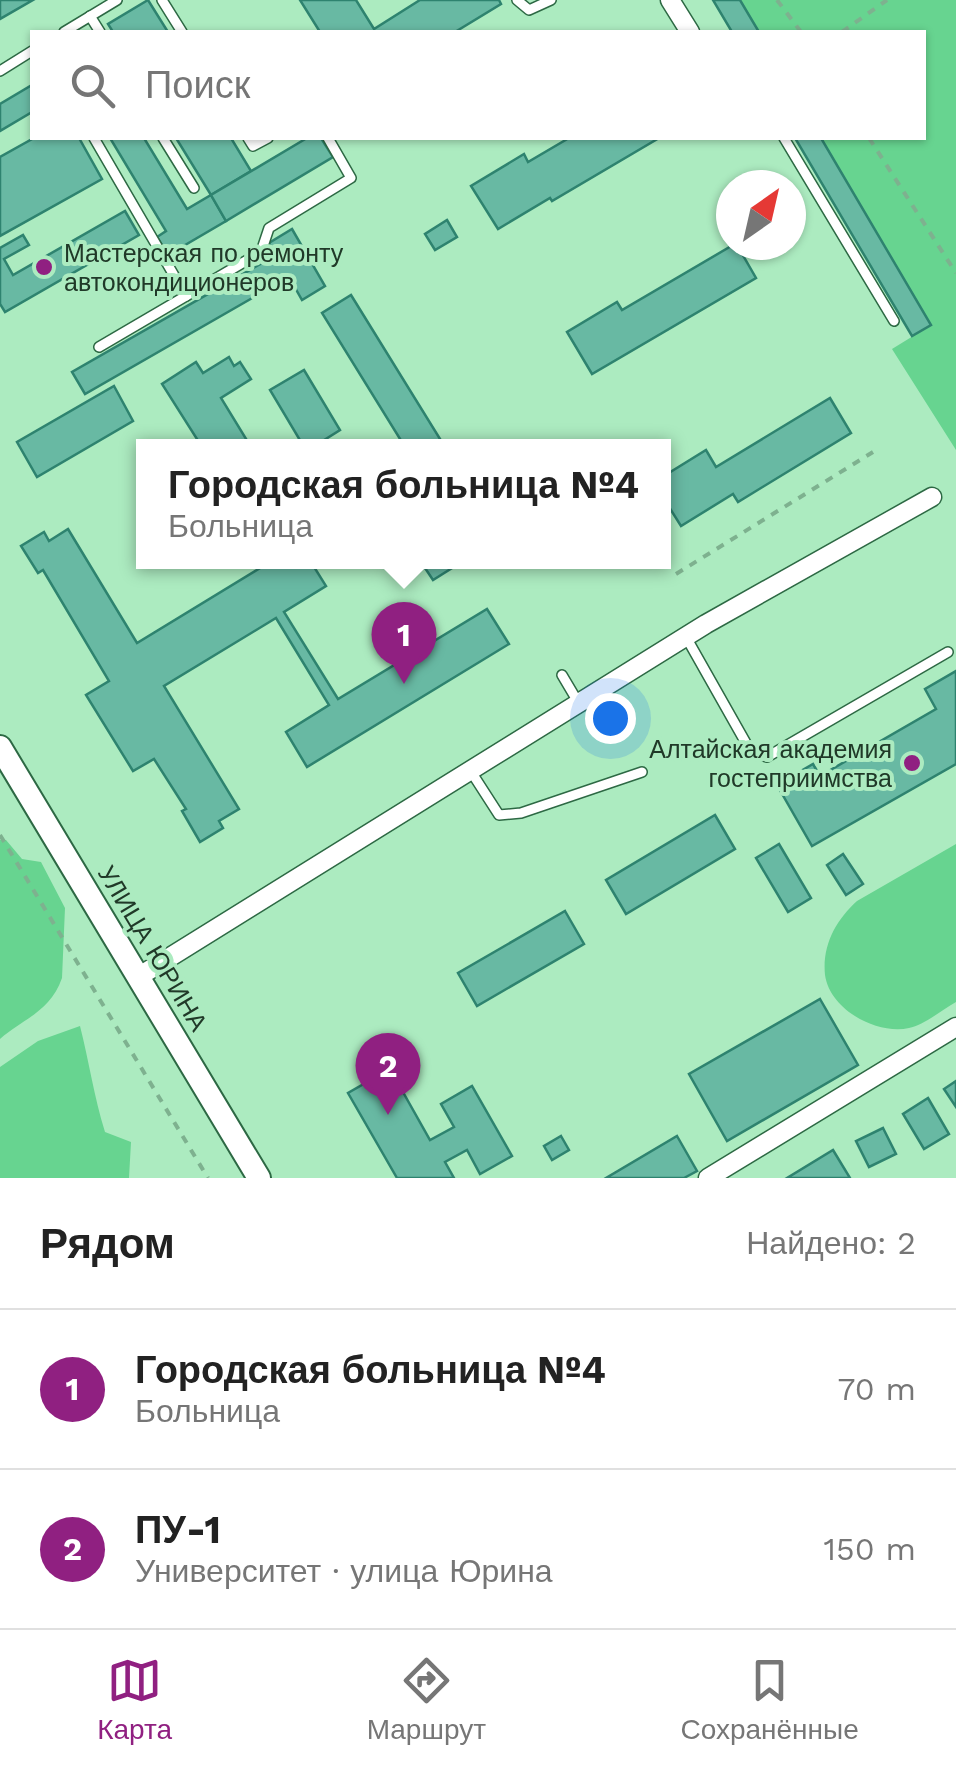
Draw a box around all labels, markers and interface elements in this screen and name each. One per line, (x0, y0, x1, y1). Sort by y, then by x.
search box (30, 30, 926, 140)
icon: search (65, 58, 120, 113)
text: Поиск (145, 63, 250, 107)
north arrow (716, 170, 806, 260)
place label: Мастерская по ремонту автокондиционеров (64, 239, 344, 297)
marker: Мастерская по ремонту автокондиционеров (33, 256, 55, 278)
popup (136, 439, 671, 569)
text: Городская больница №4 (168, 463, 639, 507)
text: Больница (168, 507, 313, 545)
pin: 1 (372, 602, 436, 684)
your location (585, 693, 636, 744)
place label: Алтайская академия гостеприимства (649, 735, 892, 793)
marker: Алтайская академия гостеприимства (901, 752, 923, 774)
street label: УЛИЦА ЮРИНА (92, 860, 214, 1036)
pin: 2 (356, 1032, 420, 1115)
text: Рядом (40, 1219, 175, 1268)
text: Найдено: 2 (746, 1224, 916, 1262)
text: Городская больница №4 (135, 1348, 606, 1392)
text: 1 (66, 1370, 79, 1408)
text: 70 m (837, 1370, 916, 1408)
text: Больница (135, 1392, 280, 1430)
text: ПУ-1 (135, 1508, 221, 1552)
text: 2 (63, 1530, 82, 1568)
text: 150 m (824, 1530, 916, 1568)
text: Университет · улица Юрина (135, 1552, 553, 1590)
tab: Карта (97, 1653, 172, 1746)
tab: Маршрут (367, 1653, 486, 1746)
tab: Сохранённые (680, 1653, 859, 1746)

